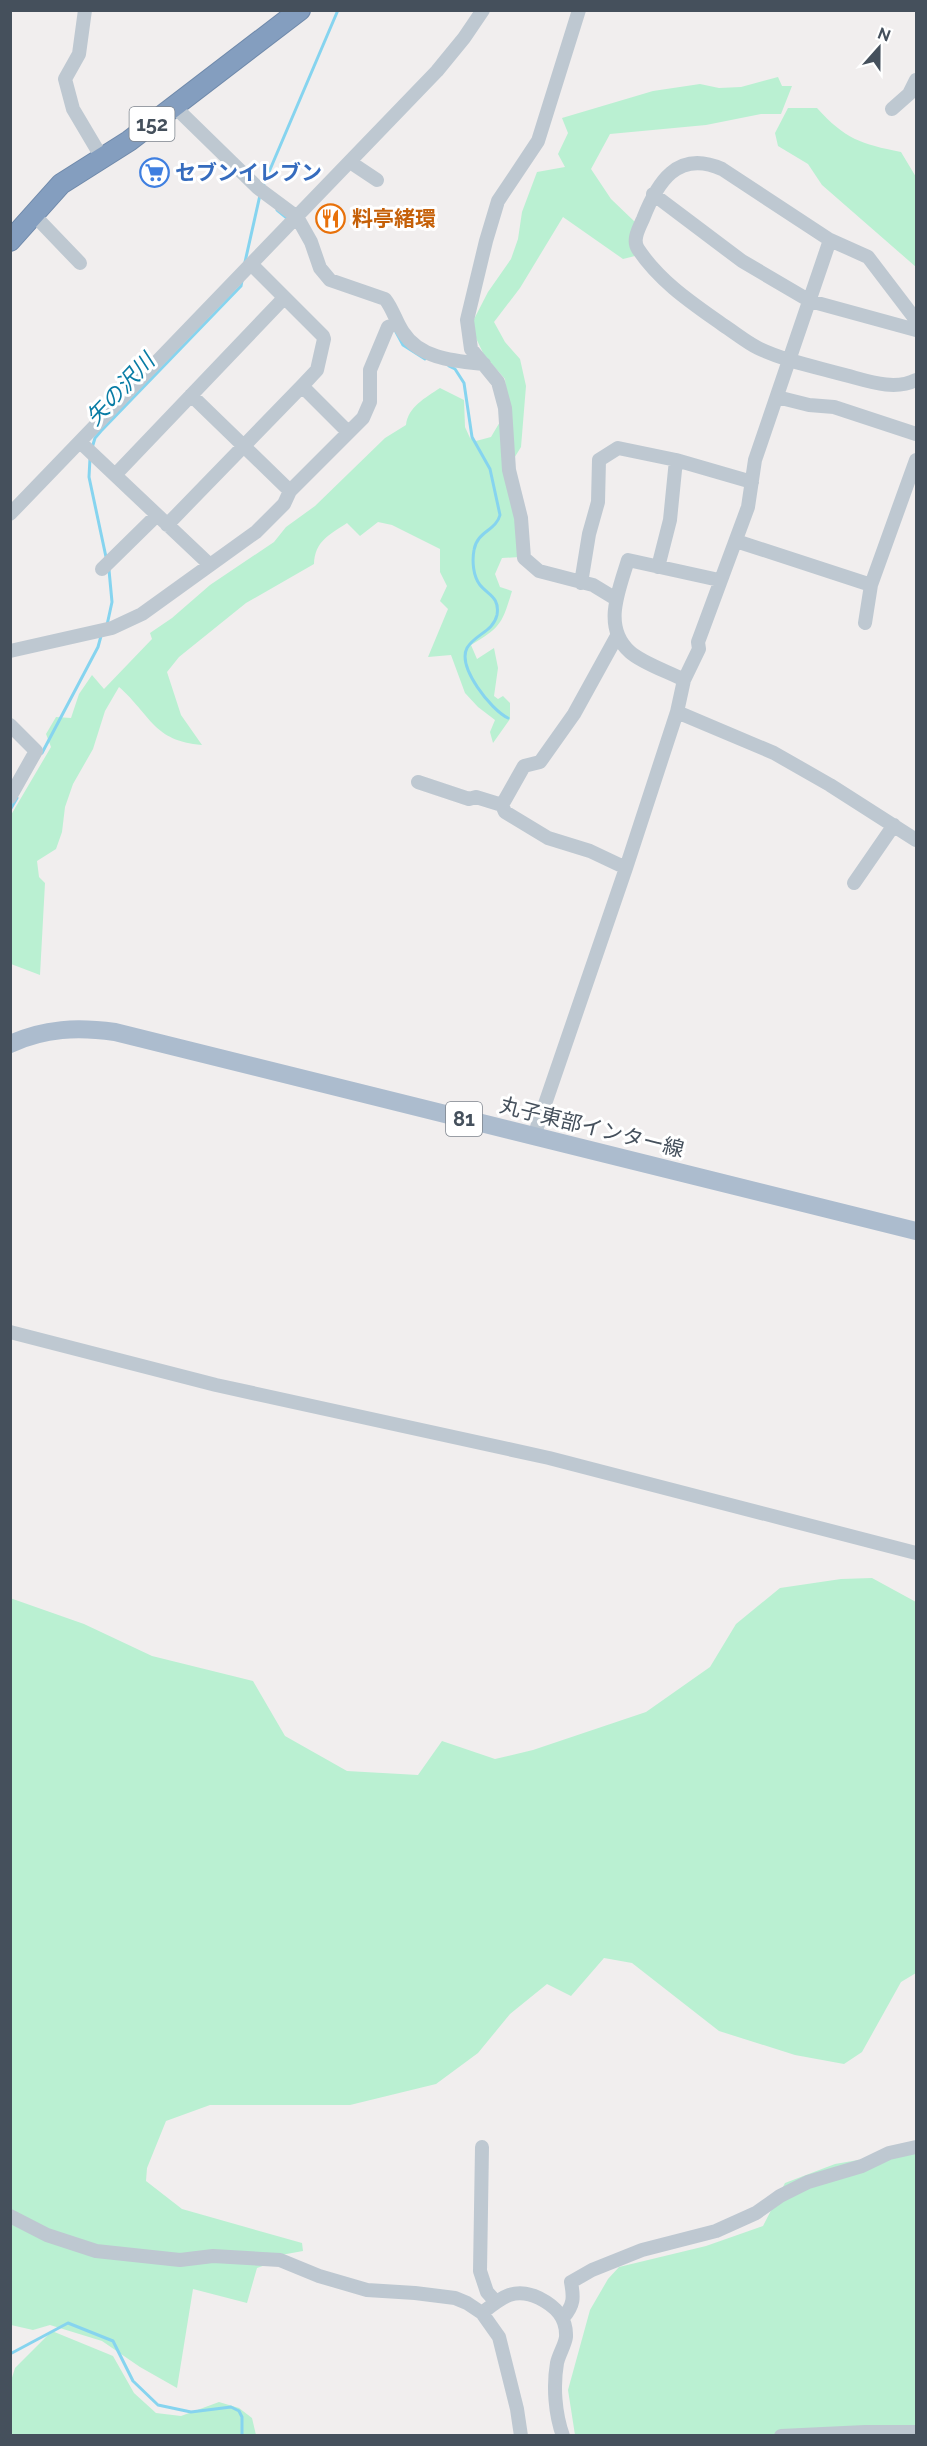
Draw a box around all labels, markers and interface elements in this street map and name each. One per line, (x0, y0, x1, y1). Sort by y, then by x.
north arrow (849, 18, 909, 78)
text: N (875, 23, 893, 46)
road number: 152 (130, 107, 174, 141)
supermarket icon: セブンイレブン (138, 156, 170, 188)
place label: セブンイレブン (175, 160, 322, 185)
restaurant icon: 料亭緒環 (315, 202, 347, 234)
place label: 料亭緒環 (352, 206, 436, 231)
water label: 矢の沢川 (80, 346, 161, 430)
street label: 丸子東部インター線 (497, 1092, 687, 1162)
road number: 81 (446, 1102, 482, 1136)

